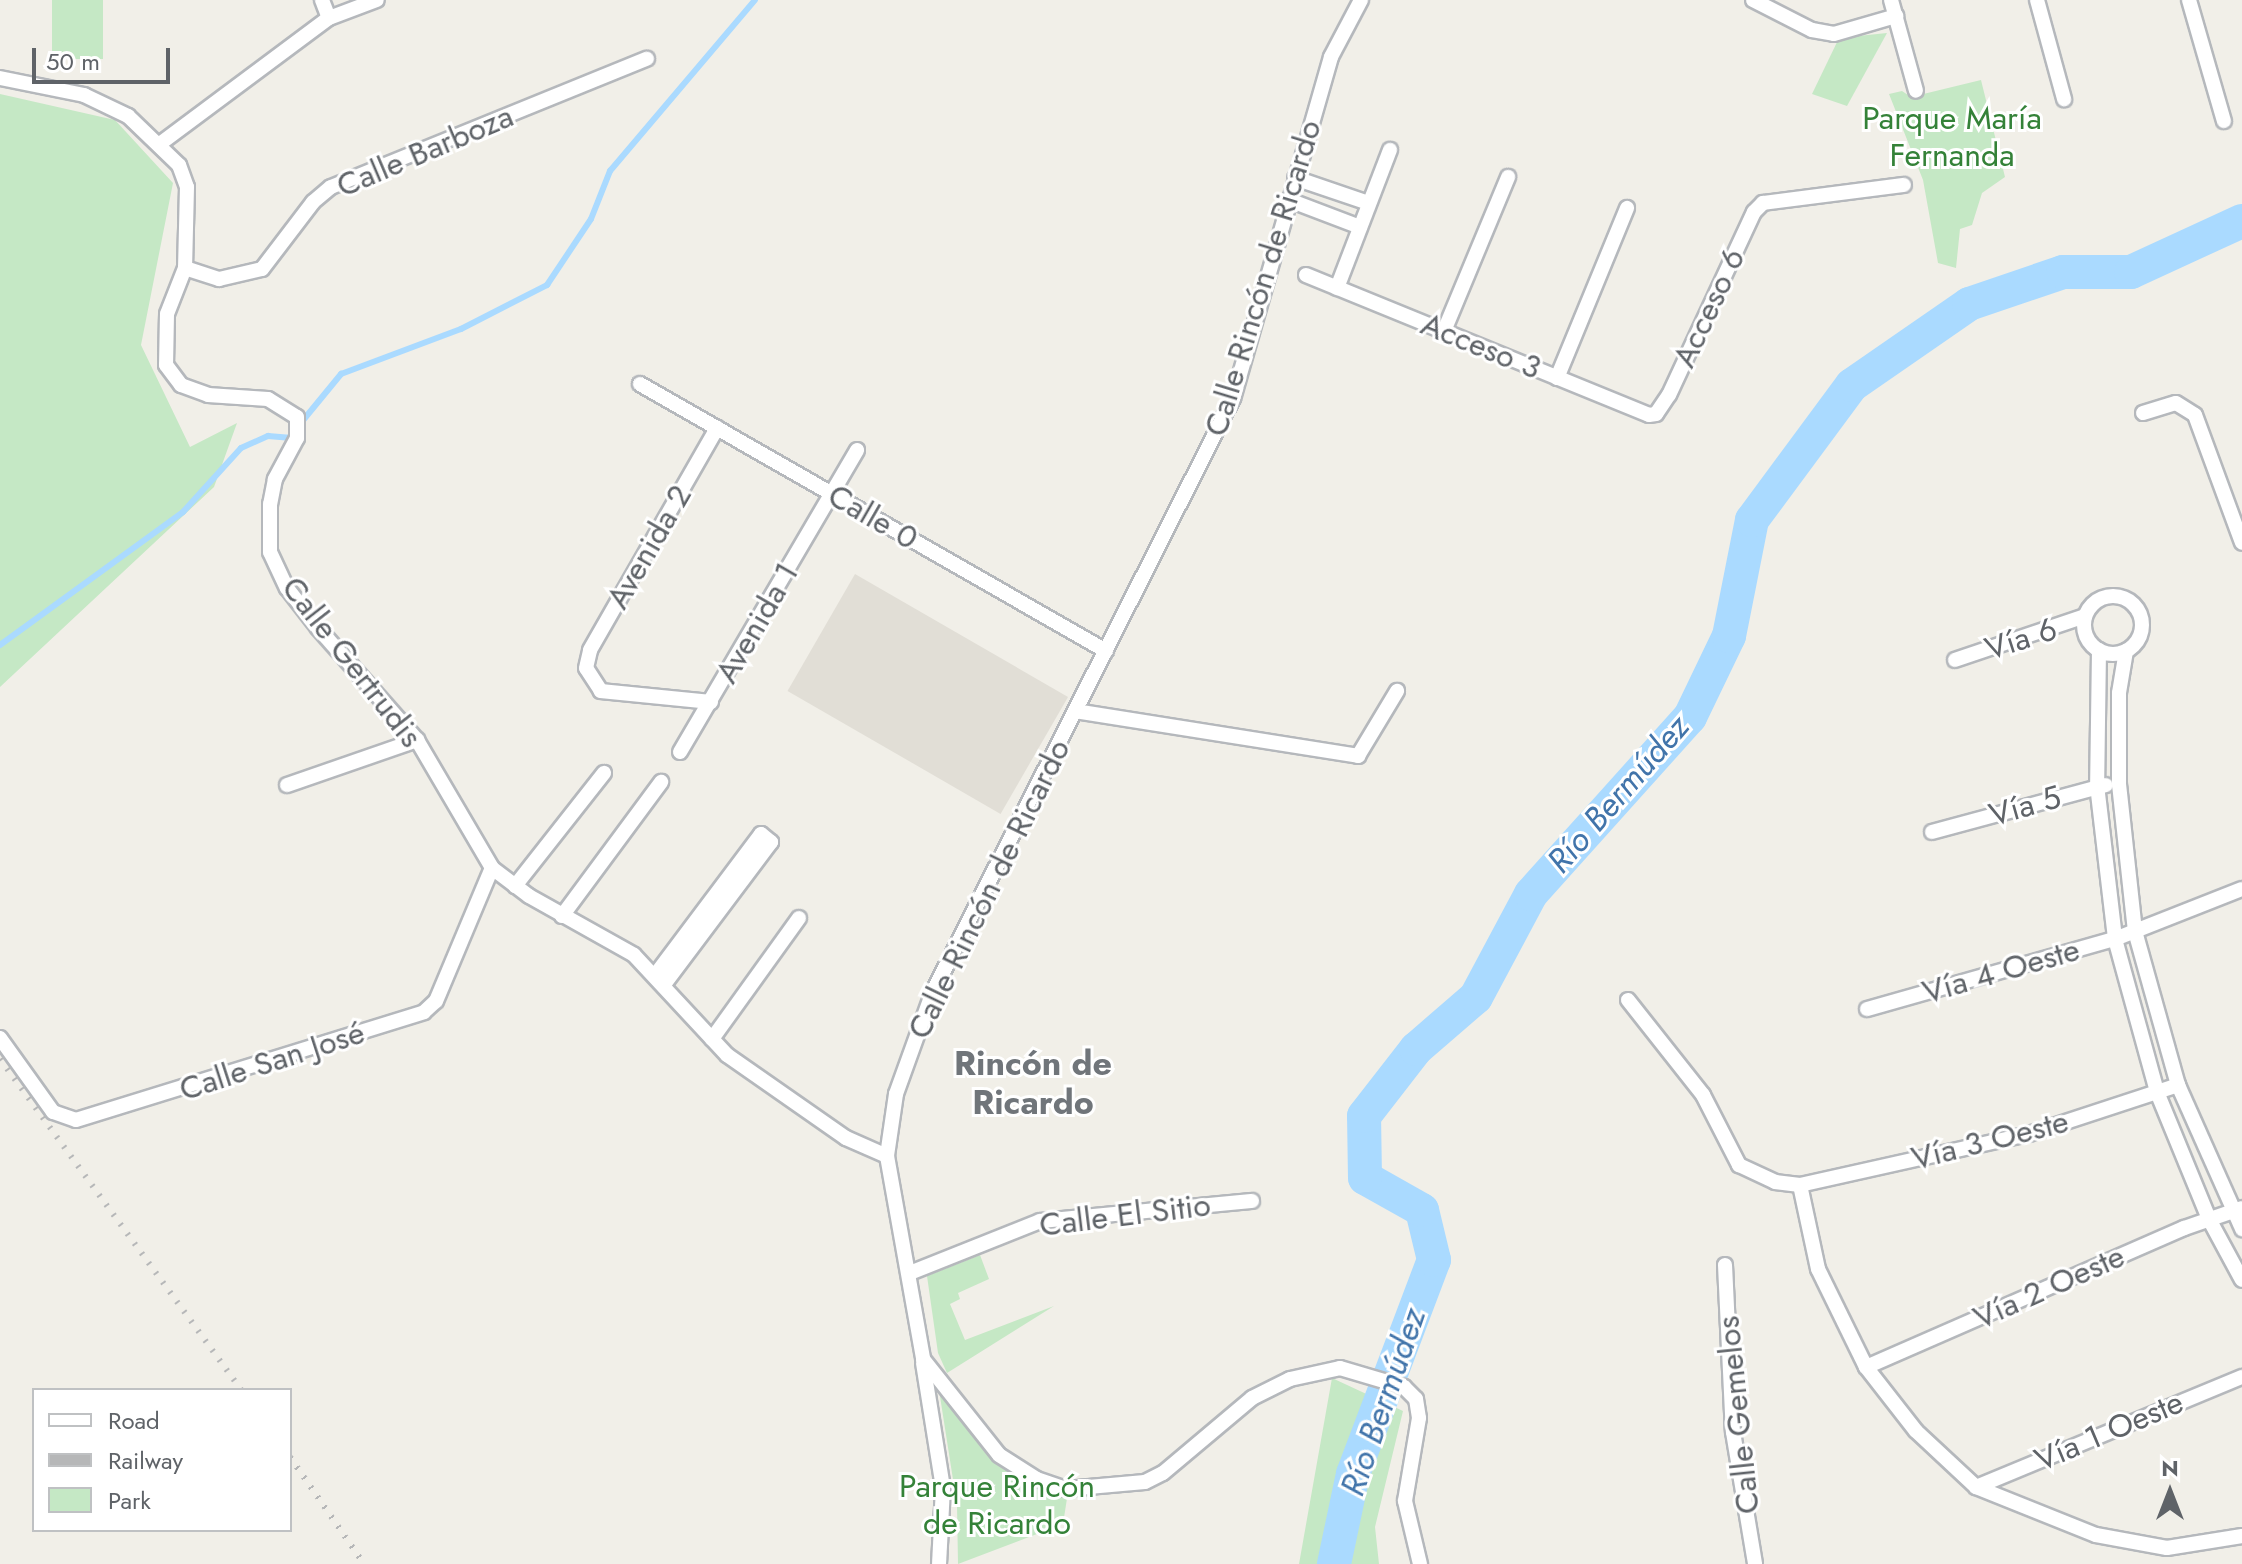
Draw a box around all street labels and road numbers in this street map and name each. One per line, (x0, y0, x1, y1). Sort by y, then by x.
street label: Calle Barboza (331, 97, 519, 205)
street label: Calle Rincón de Ricardo (1197, 115, 1329, 441)
street label: Acceso 6 (1665, 243, 1753, 373)
street label: Acceso 3 (1416, 305, 1546, 387)
street label: Calle 0 (821, 476, 925, 558)
street label: Avenida 2 (598, 478, 700, 616)
street label: Avenida 1 (707, 556, 807, 690)
street label: Calle Gertrudis (274, 569, 430, 755)
street label: Vía 6 (1980, 609, 2062, 669)
street label: Calle Rincón de Ricardo (900, 733, 1078, 1045)
street label: Vía 5 (1985, 778, 2065, 834)
street label: Vía 4 Oeste (1918, 930, 2084, 1012)
street label: Calle San José (175, 1013, 369, 1109)
street label: Vía 3 Oeste (1908, 1102, 2072, 1178)
street label: Calle El Sitio (1037, 1185, 1213, 1245)
street label: Vía 2 Oeste (1968, 1237, 2130, 1337)
street label: Calle Gemelos (1709, 1314, 1767, 1516)
street label: Vía 1 Oeste (2029, 1383, 2189, 1479)

